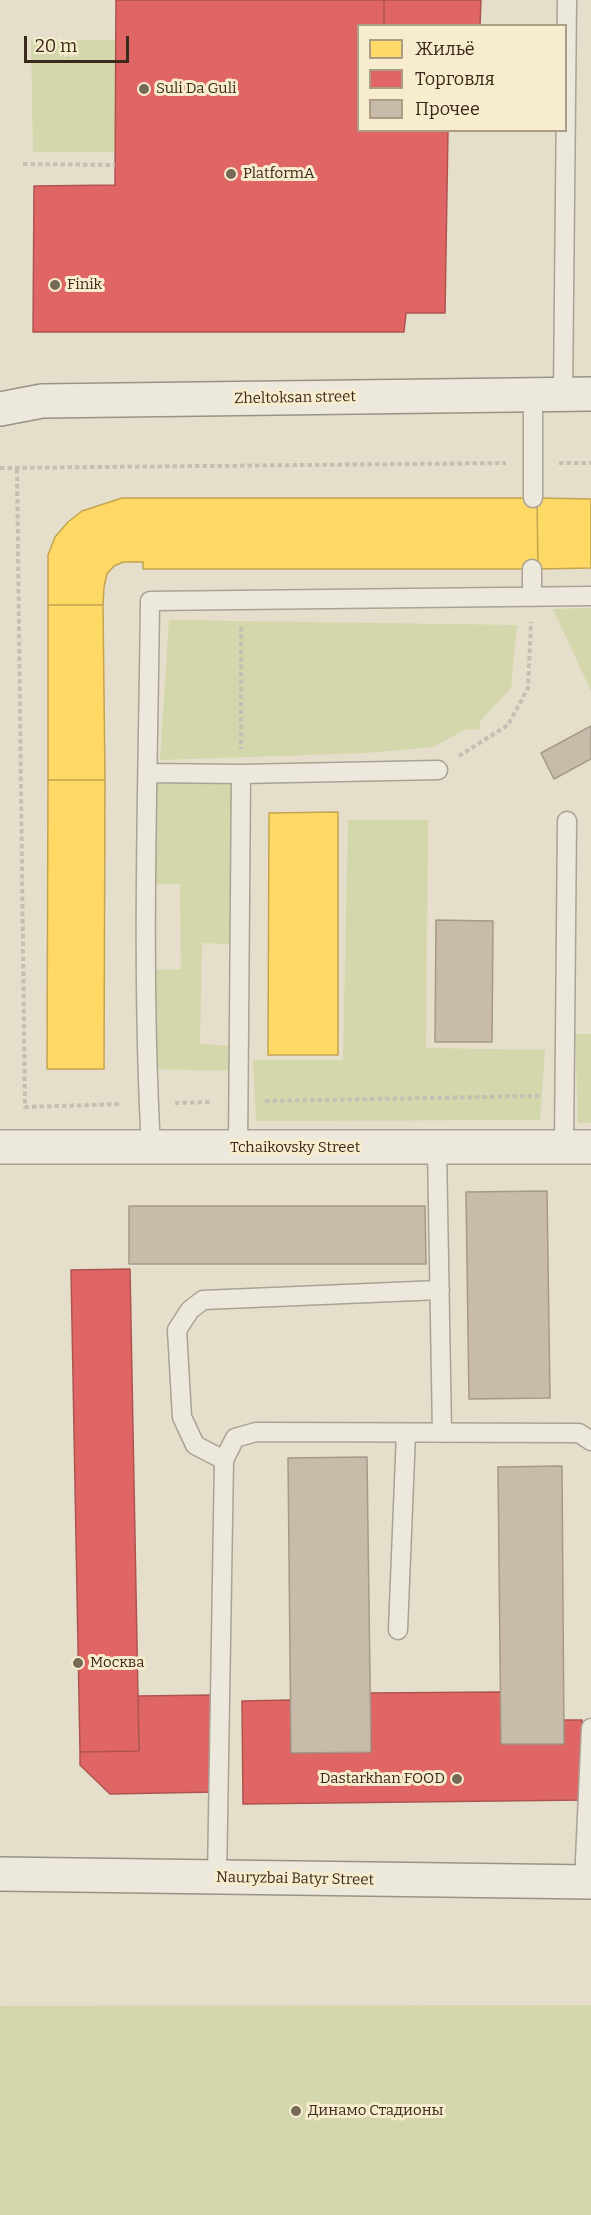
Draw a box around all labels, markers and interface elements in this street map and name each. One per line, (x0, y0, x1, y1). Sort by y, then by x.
scale bar (27, 24, 132, 62)
legend (357, 24, 567, 132)
text: 20 m (35, 35, 77, 57)
text: Жильё (415, 38, 475, 60)
text: Торговля (415, 68, 495, 90)
place label: Suli Da Guli (156, 80, 236, 98)
marker: Suli Da Guli (137, 82, 151, 96)
text: Прочее (415, 98, 480, 120)
place label: PlatformA (243, 165, 315, 183)
marker: PlatformA (224, 167, 238, 181)
place label: Finik (67, 276, 102, 294)
marker: Finik (48, 278, 62, 292)
street label: Zheltoksan street (234, 388, 356, 408)
street label: Tchaikovsky Street (230, 1139, 360, 1157)
place label: Москва (90, 1654, 144, 1672)
marker: Москва (71, 1656, 85, 1670)
place label: Dastarkhan FOOD (320, 1770, 445, 1788)
marker: Dastarkhan FOOD (450, 1772, 464, 1786)
street label: Nauryzbai Batyr Street (216, 1869, 374, 1889)
place label: Динамо Стадионы (308, 2102, 443, 2120)
marker: Динамо Стадионы (289, 2104, 303, 2118)

